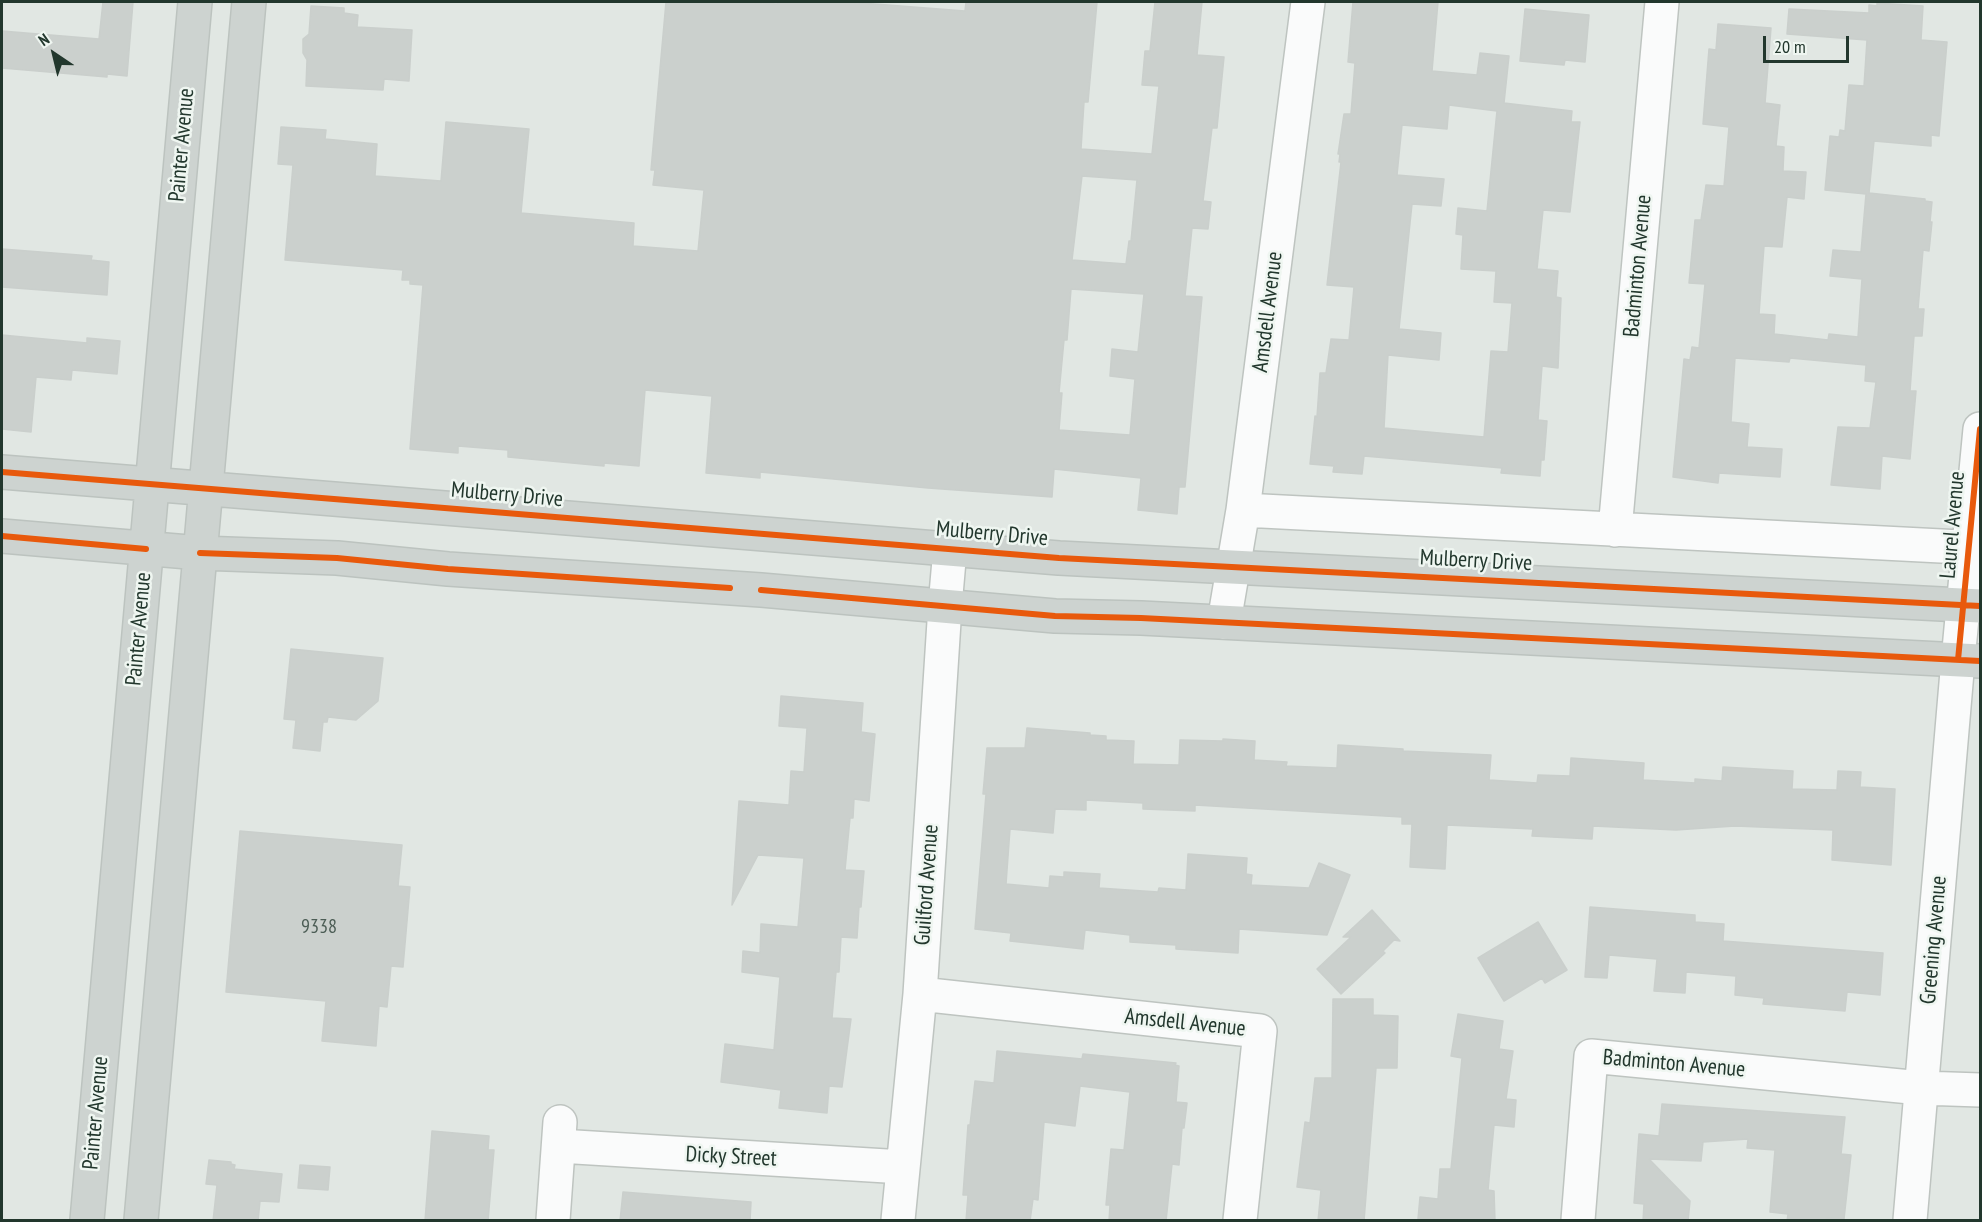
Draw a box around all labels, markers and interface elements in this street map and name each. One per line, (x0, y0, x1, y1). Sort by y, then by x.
north arrow (24, 24, 84, 84)
scale bar (1766, 24, 1852, 62)
text: N (34, 29, 53, 50)
text: 20 m (1774, 35, 1806, 58)
street label: Painter Avenue (164, 87, 200, 203)
street label: Badminton Avenue (1619, 194, 1657, 338)
street label: Amsdell Avenue (1248, 250, 1288, 374)
street label: Laurel Avenue (1935, 470, 1971, 580)
street label: Mulberry Drive (450, 477, 564, 513)
street label: Mulberry Drive (935, 516, 1049, 552)
street label: Mulberry Drive (1419, 545, 1533, 577)
street label: Painter Avenue (121, 571, 157, 687)
street label: Guilford Avenue (910, 824, 944, 946)
street label: Greening Avenue (1915, 875, 1953, 1005)
house number: 9338 (301, 915, 337, 939)
street label: Amsdell Avenue (1123, 1004, 1247, 1042)
street label: Badminton Avenue (1602, 1045, 1746, 1083)
street label: Painter Avenue (78, 1055, 114, 1171)
street label: Dicky Street (685, 1141, 777, 1173)

